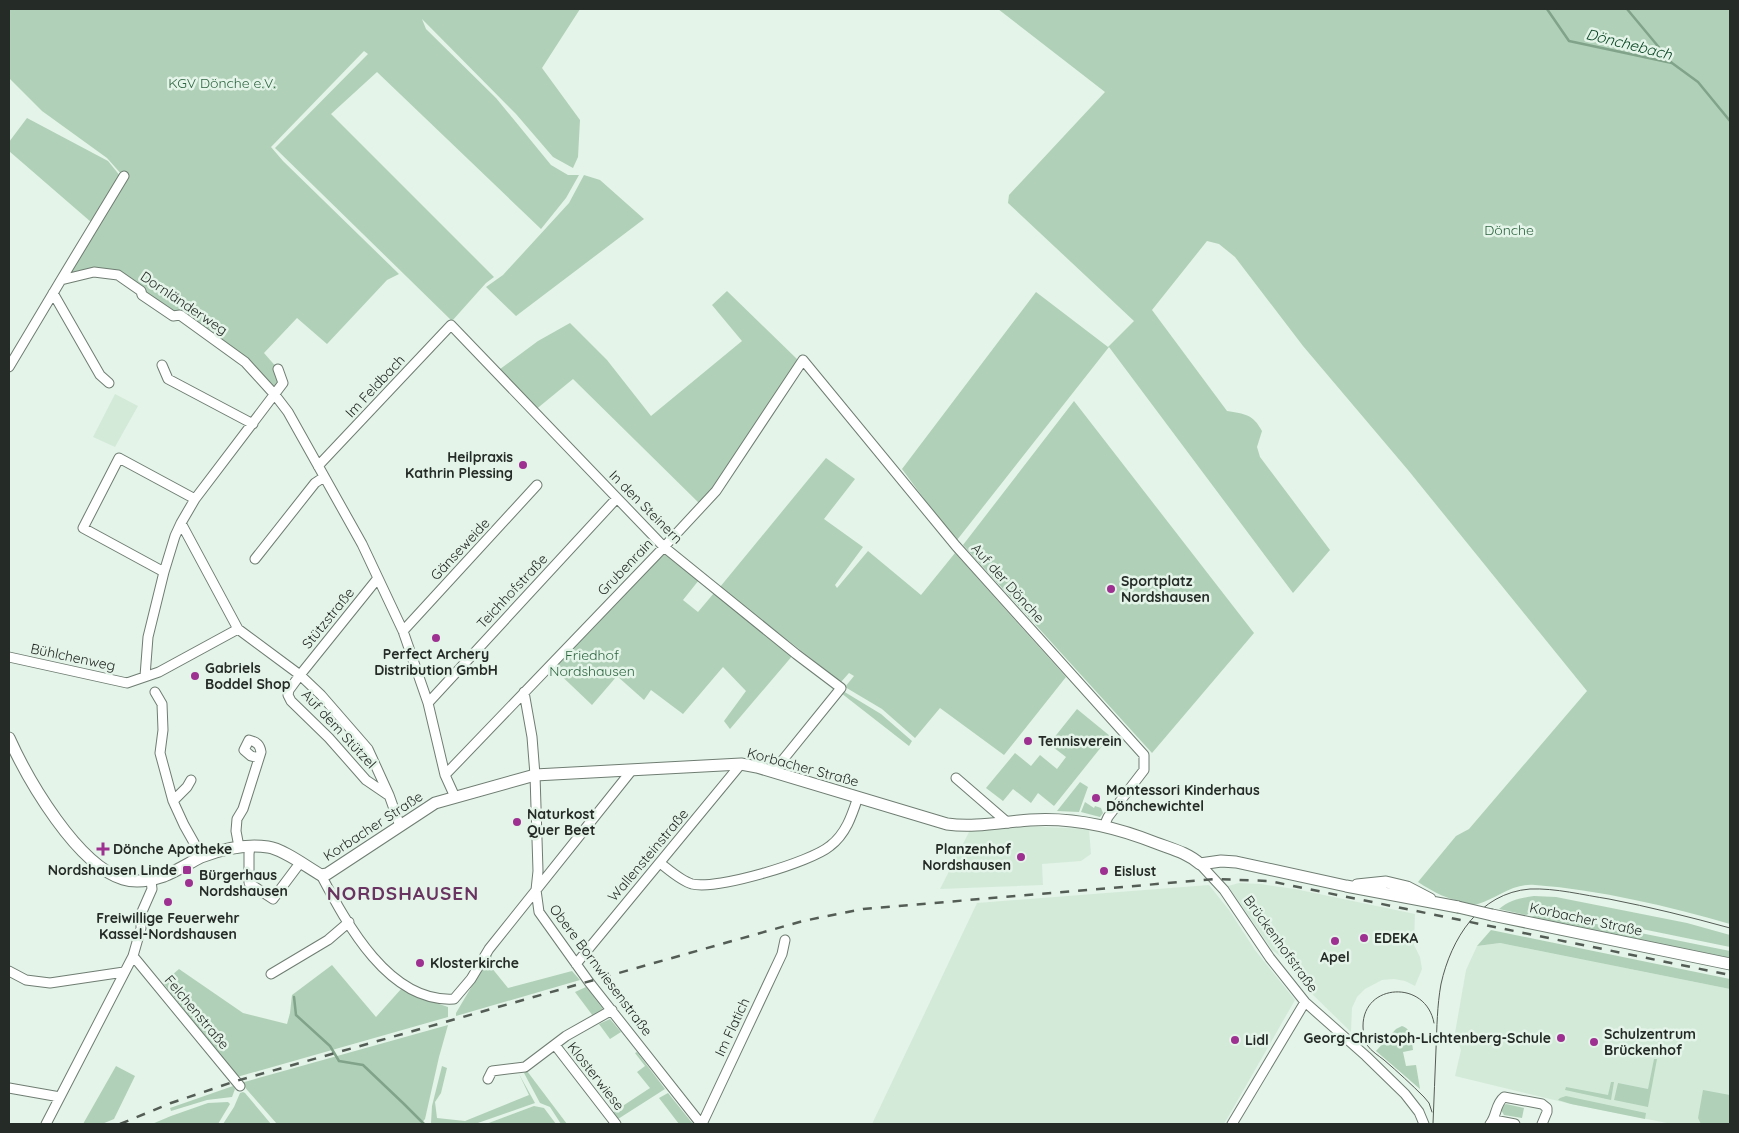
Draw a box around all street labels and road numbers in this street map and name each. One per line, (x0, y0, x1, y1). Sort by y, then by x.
street label: Dornländerweg (137, 267, 231, 339)
street label: Im Feldbach (341, 351, 409, 421)
street label: In den Steinern (605, 466, 687, 548)
street label: Gänseweide (427, 514, 494, 584)
street label: Grubenrain (593, 535, 657, 599)
street label: Auf der Dönche (967, 539, 1049, 627)
street label: Teichhofstraße (473, 550, 551, 632)
street label: Stützstraße (298, 584, 358, 652)
street label: Bühlchenweg (29, 639, 117, 675)
street label: Auf dem Stützel (298, 686, 380, 772)
street label: Korbacher Straße (745, 743, 861, 791)
street label: Korbacher Straße (320, 787, 426, 865)
street label: Wallensteinstraße (604, 805, 692, 905)
street label: Brückenhofstraße (1240, 892, 1322, 996)
street label: Korbacher Straße (1528, 898, 1644, 940)
street label: Obere Bornwiesenstraße (546, 901, 657, 1040)
street label: Felchenstraße (161, 971, 233, 1053)
street label: Im Flatich (711, 995, 753, 1059)
street label: Klosterwiese (564, 1038, 628, 1114)

